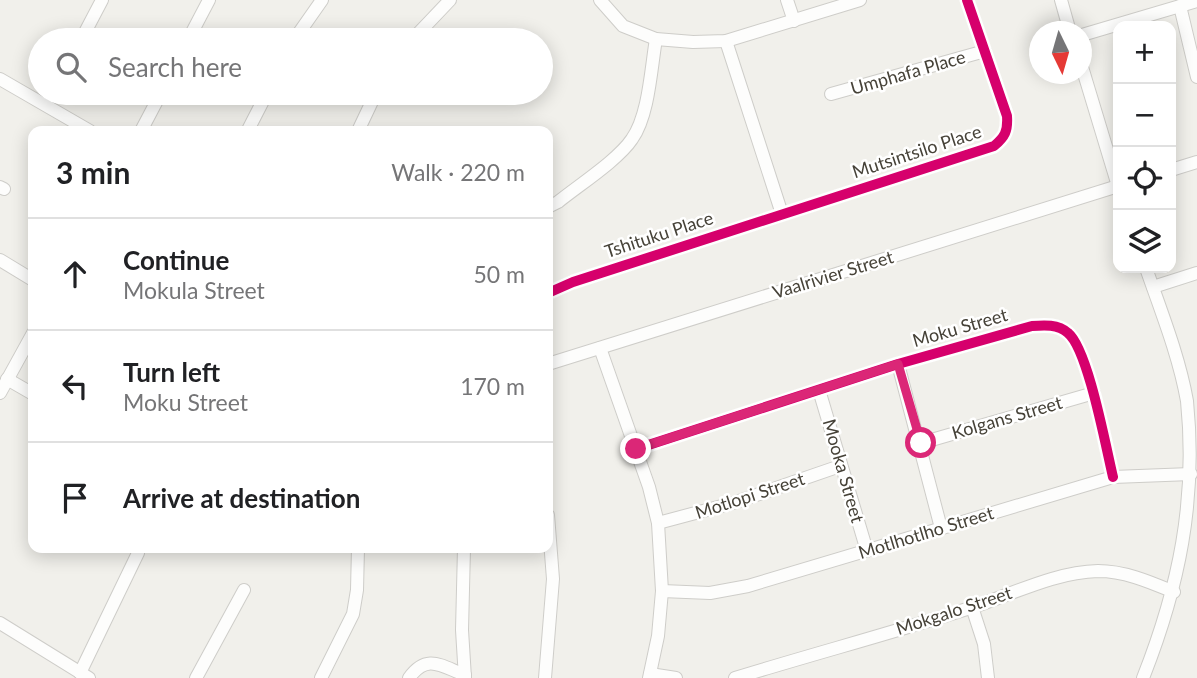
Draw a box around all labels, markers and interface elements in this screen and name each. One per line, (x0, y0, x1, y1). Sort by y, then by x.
north arrow (1029, 21, 1092, 84)
map controls (1113, 21, 1176, 273)
button: + (1113, 21, 1176, 84)
search box (28, 28, 553, 105)
street label: Umphafa Place (848, 45, 968, 99)
icon: search (52, 48, 90, 86)
text: Search here (108, 51, 242, 83)
button: − (1113, 84, 1176, 147)
street label: Mutsintsilo Place (849, 120, 984, 182)
button: locate (1113, 147, 1176, 210)
text: 3 min (56, 154, 130, 190)
text: Walk · 220 m (391, 158, 525, 186)
street label: Tshituku Place (602, 206, 716, 262)
button: layers (1113, 210, 1176, 273)
text: Continue (123, 244, 229, 276)
street label: Vaalrivier Street (770, 245, 896, 303)
icon: ahead (56, 255, 94, 293)
text: 50 m (474, 260, 525, 288)
text: Mokula Street (123, 276, 265, 304)
street label: Moku Street (910, 303, 1010, 351)
text: Turn left (123, 356, 220, 388)
icon: left (56, 367, 94, 405)
text: 170 m (460, 372, 525, 400)
text: Moku Street (123, 388, 248, 416)
street label: Kolgans Street (949, 391, 1065, 443)
street label: Mooka Street (819, 416, 869, 526)
route start (905, 427, 936, 458)
route end (620, 433, 651, 464)
street label: Motlopi Street (692, 467, 808, 523)
icon: arrive (56, 479, 94, 517)
text: Arrive at destination (123, 482, 360, 514)
street label: Motlhotlho Street (855, 501, 996, 563)
street label: Mokgalo Street (893, 581, 1015, 639)

